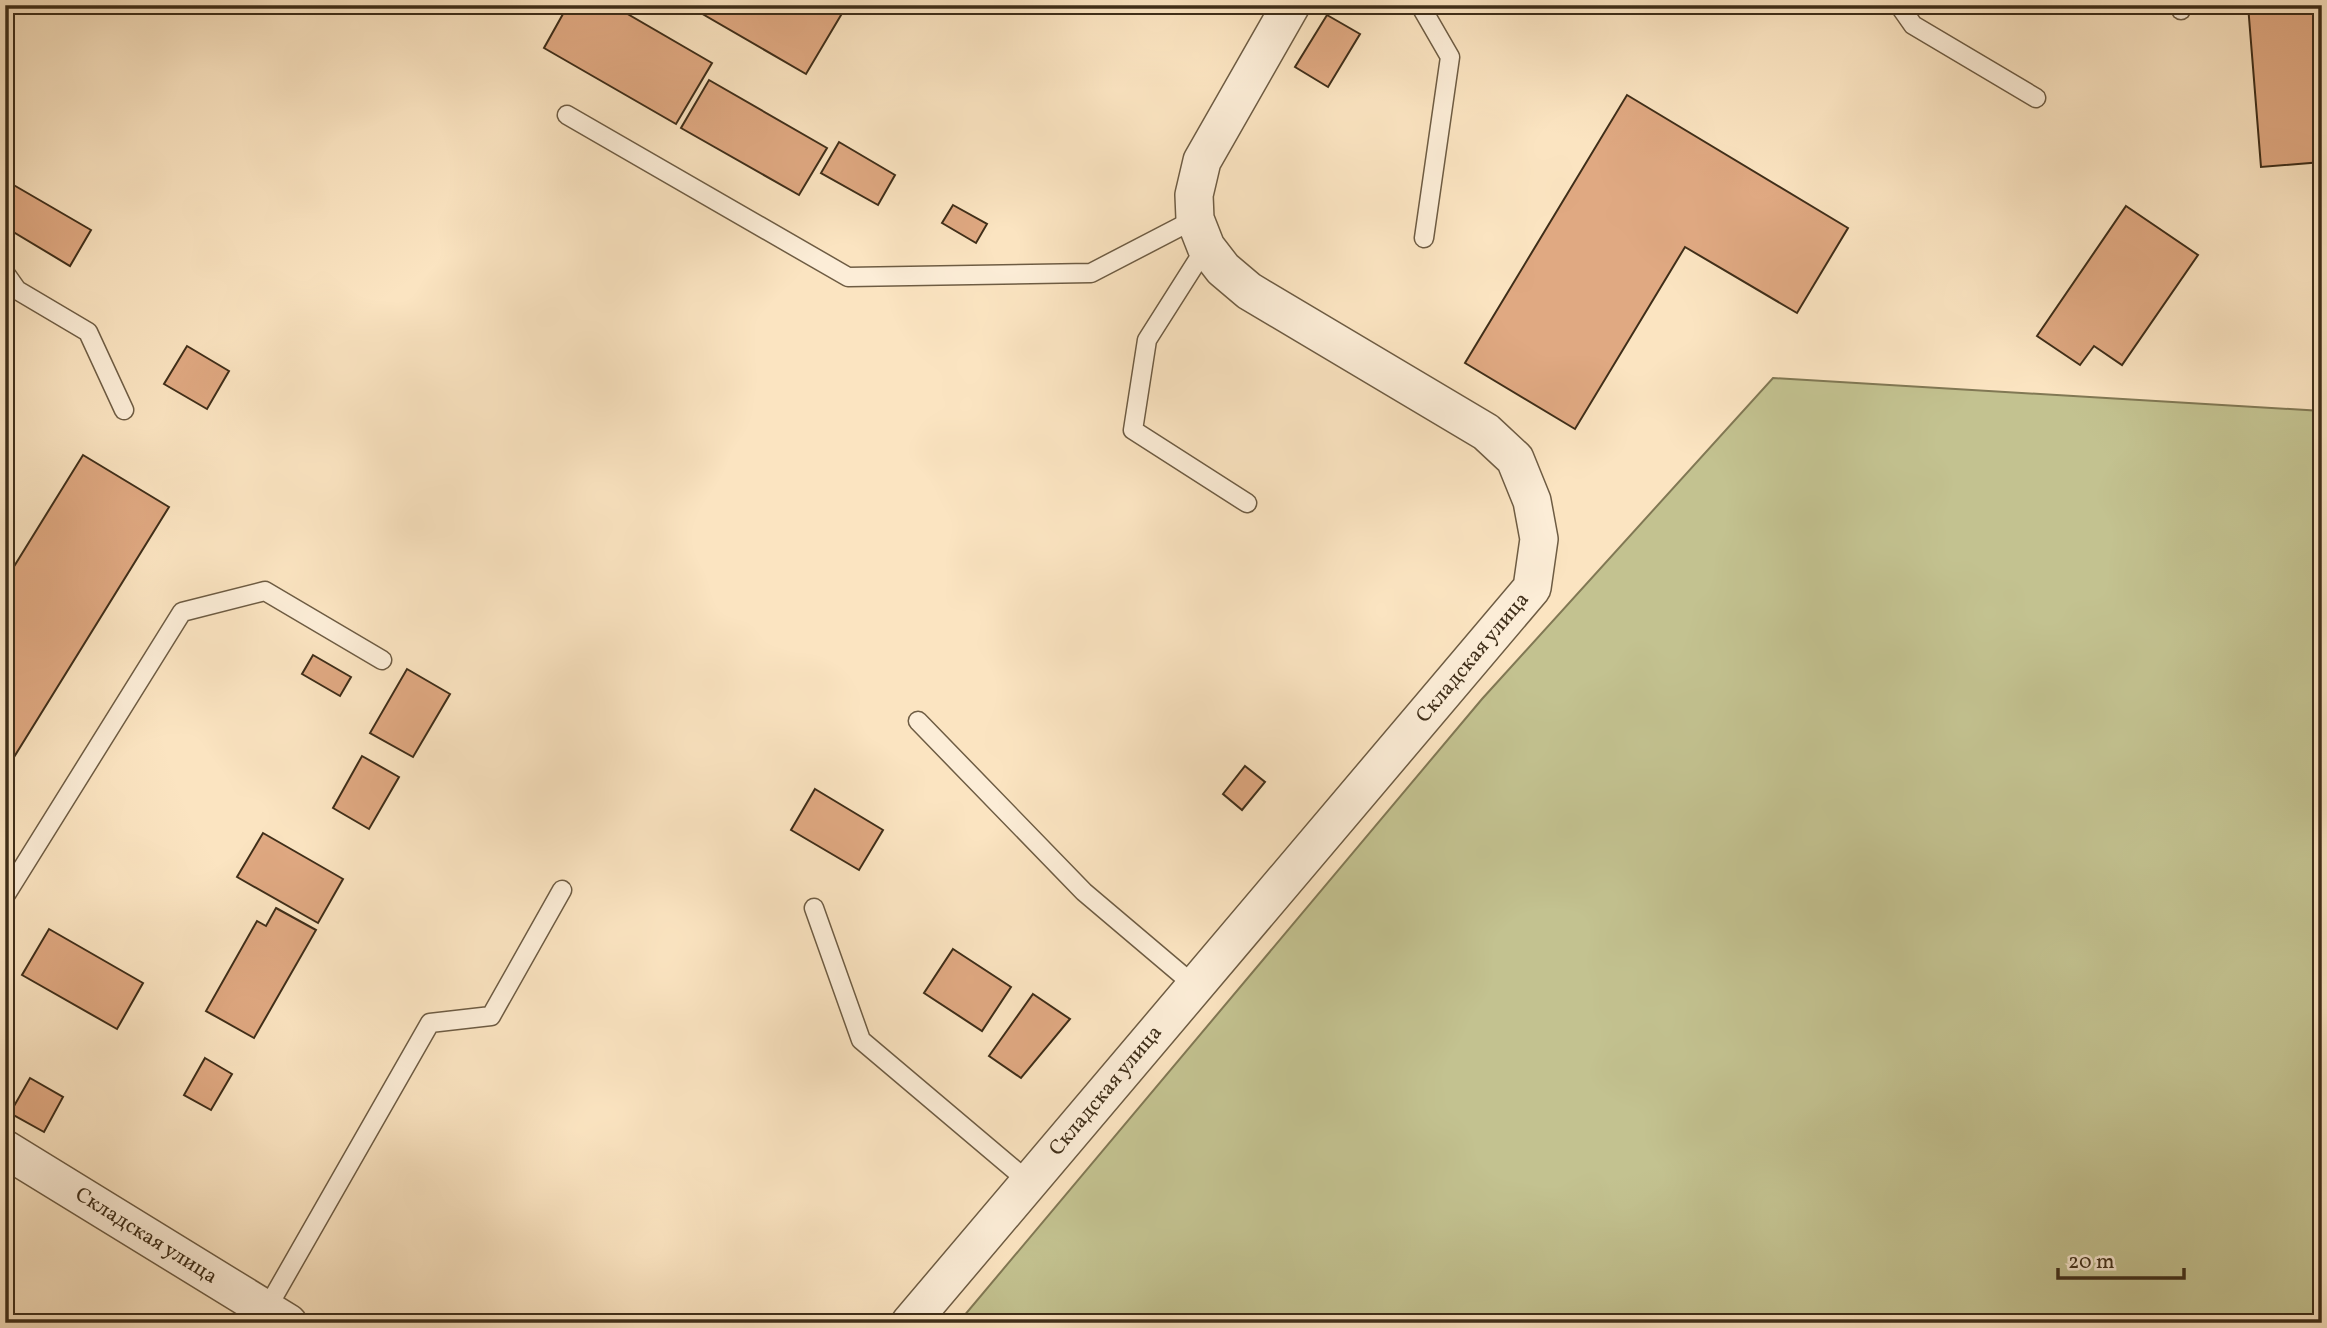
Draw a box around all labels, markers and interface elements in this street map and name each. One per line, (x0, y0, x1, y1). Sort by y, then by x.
street label: Складская улица (1410, 586, 1536, 730)
street label: Складская улица (1043, 1019, 1169, 1163)
street label: Складская улица (69, 1181, 223, 1291)
scale bar (2058, 1237, 2184, 1281)
text: 20 m (2068, 1248, 2114, 1277)

